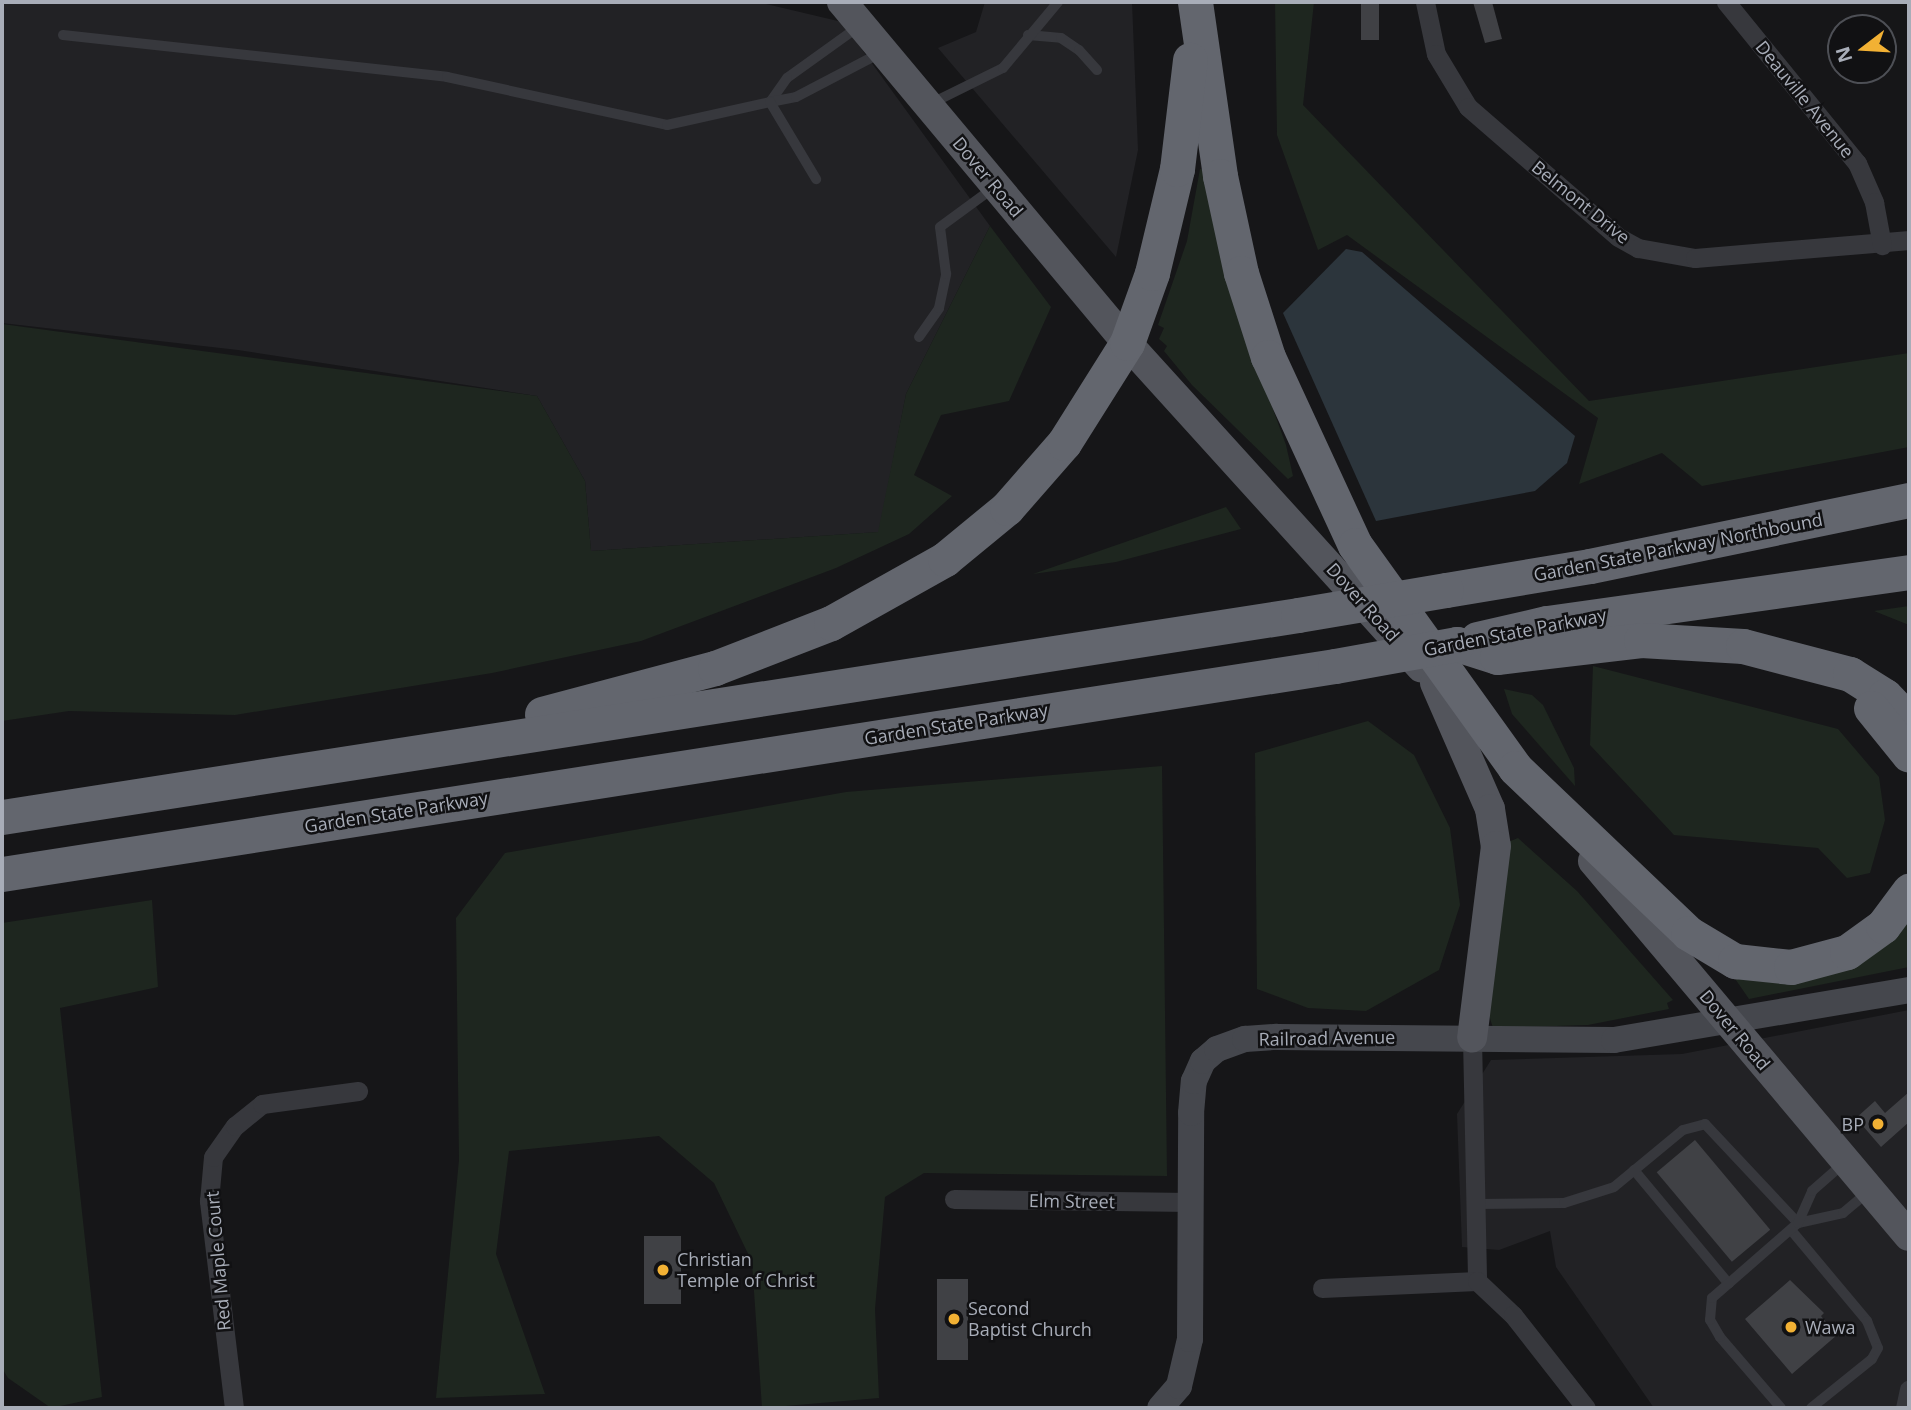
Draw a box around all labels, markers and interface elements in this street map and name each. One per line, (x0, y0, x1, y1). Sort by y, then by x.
north arrow (1827, 14, 1897, 84)
street label: Deauville Avenue (1751, 36, 1859, 162)
text: N (1829, 43, 1859, 66)
street label: Dover Road (948, 133, 1028, 221)
street label: Belmont Drive (1528, 156, 1634, 248)
street label: Garden State Parkway Northbound (1532, 508, 1824, 586)
street label: Dover Road (1322, 558, 1404, 646)
street label: Garden State Parkway (1422, 604, 1608, 660)
street label: Garden State Parkway (863, 699, 1049, 749)
street label: Garden State Parkway (303, 787, 489, 837)
street label: Dover Road (1695, 986, 1775, 1074)
street label: Railroad Avenue (1258, 1026, 1396, 1050)
place label: BP (1842, 1113, 1864, 1135)
marker: BP (1870, 1116, 1886, 1132)
street label: Elm Street (1029, 1189, 1115, 1213)
street label: Red Maple Court (201, 1190, 235, 1332)
place label: Christian Temple of Christ (677, 1249, 815, 1292)
marker: Christian Temple of Christ (655, 1262, 671, 1278)
place label: Second Baptist Church (968, 1298, 1092, 1340)
marker: Second Baptist Church (946, 1311, 962, 1327)
place label: Wawa (1805, 1316, 1856, 1338)
marker: Wawa (1783, 1319, 1799, 1335)

